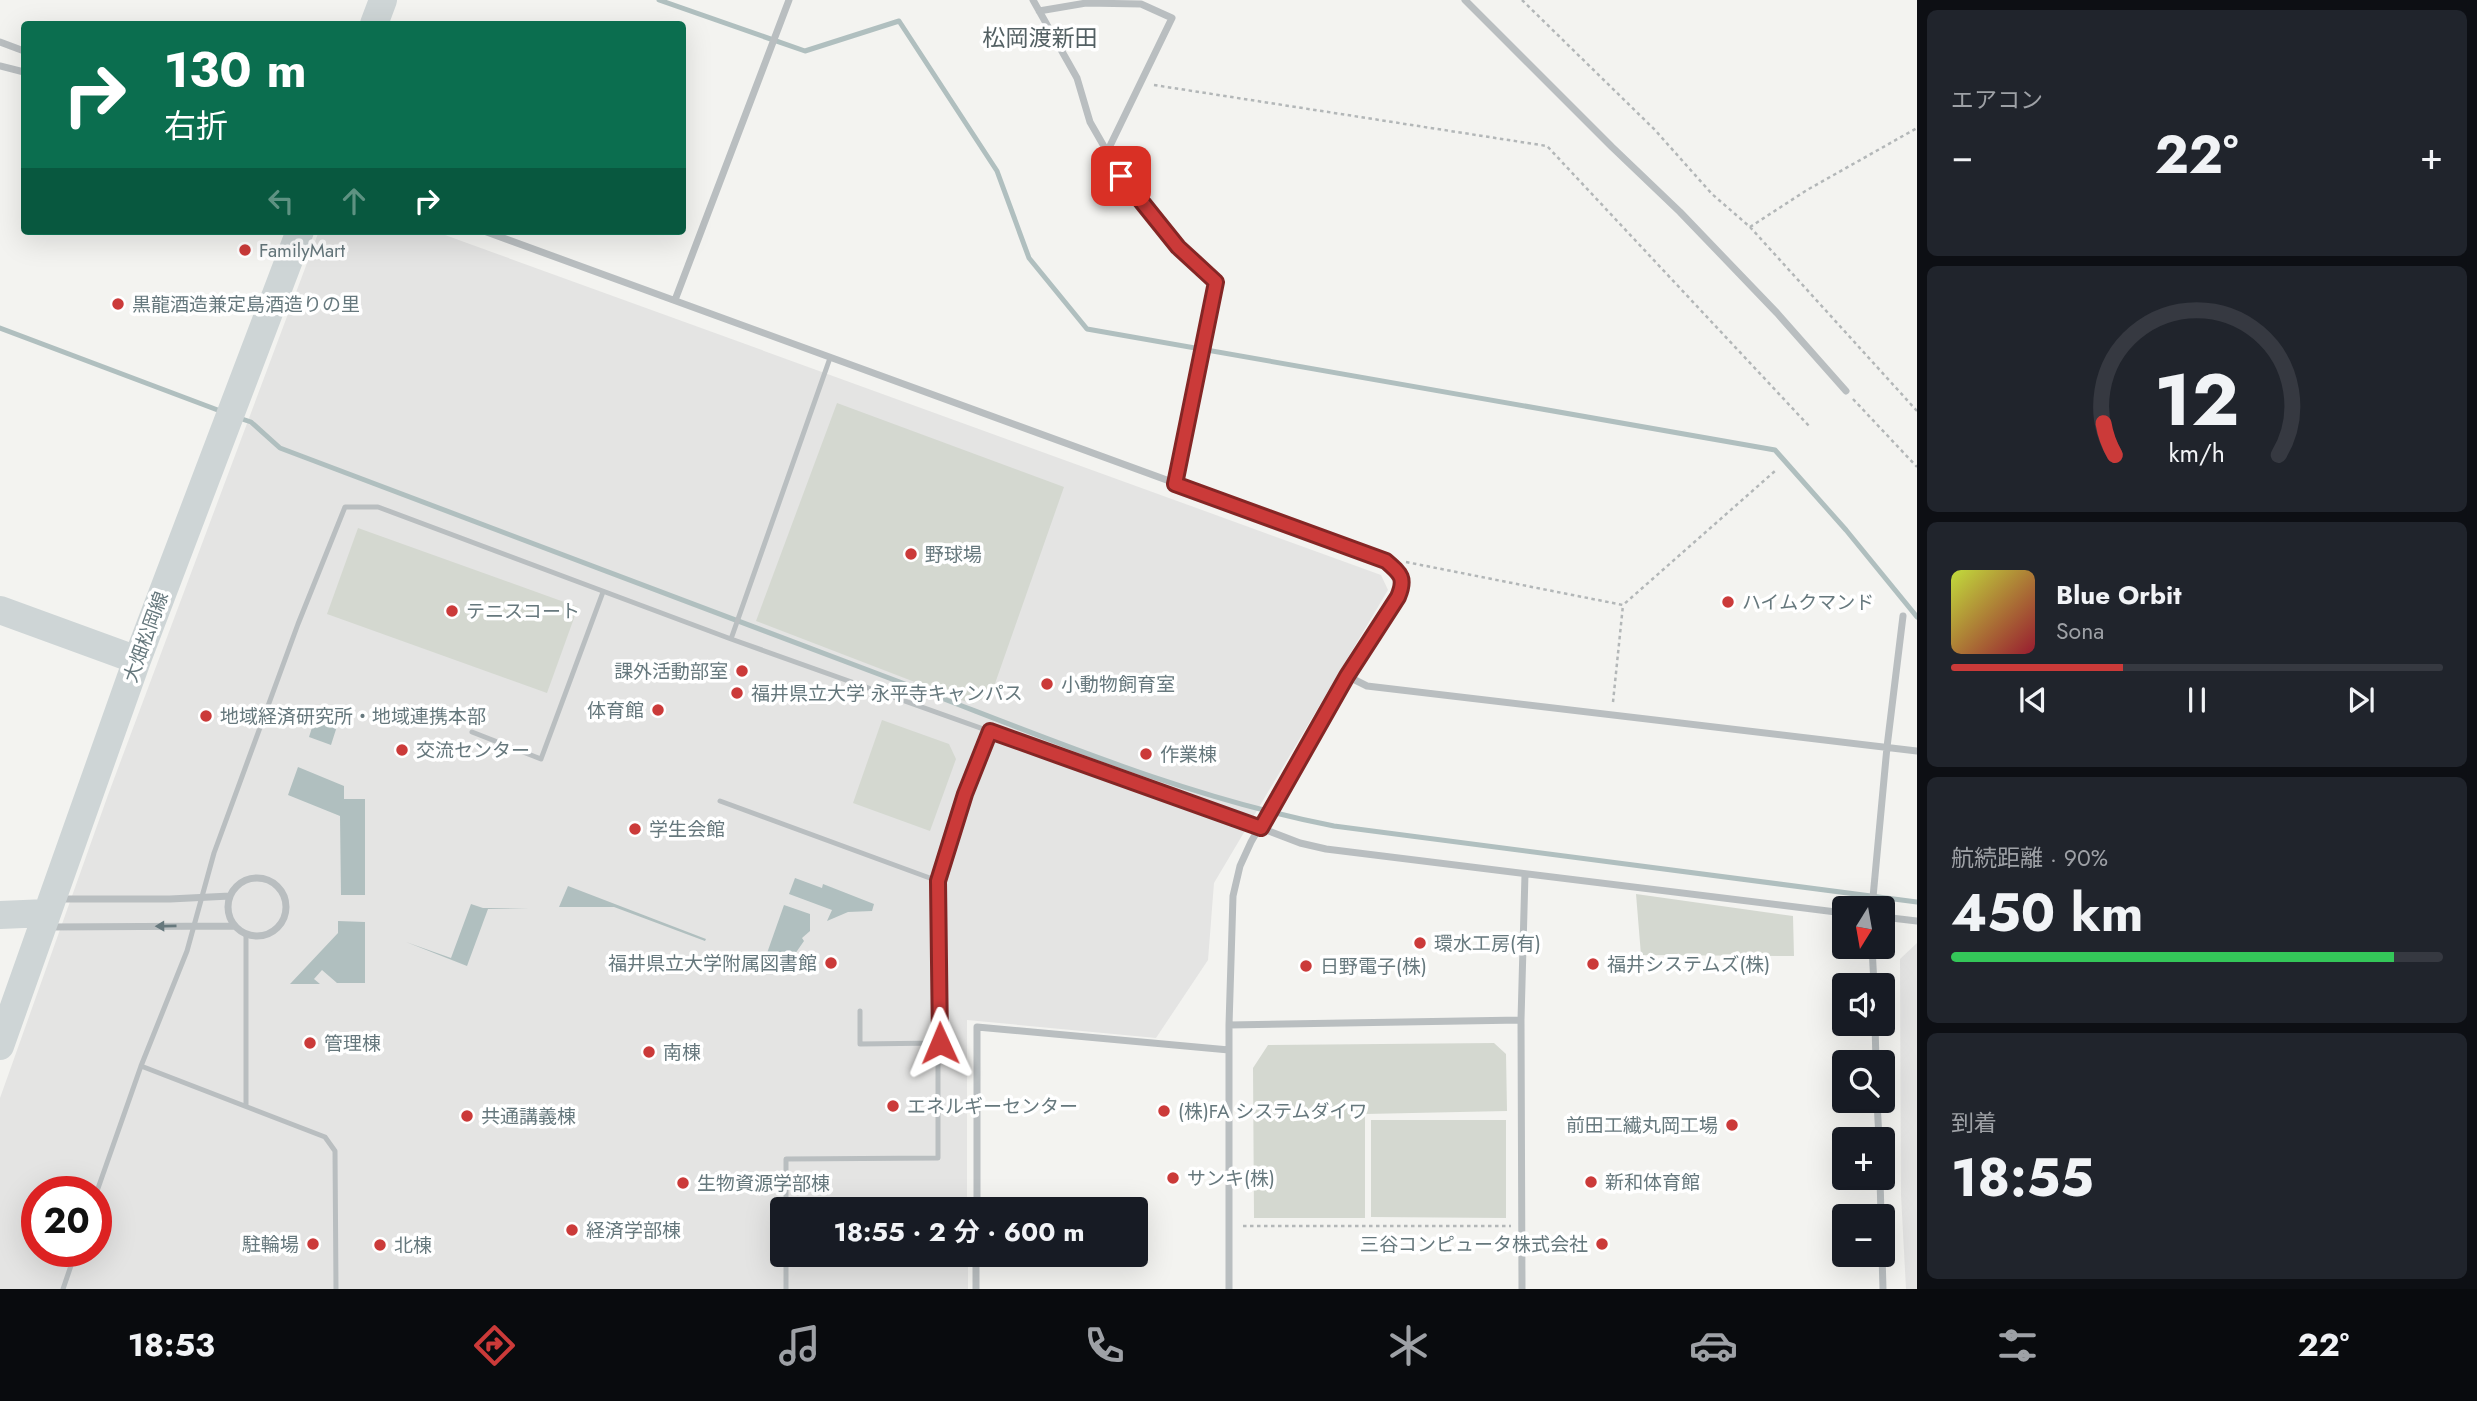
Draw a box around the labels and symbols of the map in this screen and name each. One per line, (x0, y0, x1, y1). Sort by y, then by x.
district label: 松岡渡新田 (983, 21, 1098, 55)
pin (1091, 146, 1151, 206)
place label: FamilyMart (259, 237, 346, 264)
marker: FamilyMart (237, 242, 253, 258)
place label: 黒龍酒造兼定島酒造りの里 (132, 291, 360, 318)
marker: 黒龍酒造兼定島酒造りの里 (110, 296, 126, 312)
place label: 野球場 (925, 541, 982, 568)
marker: 野球場 (903, 546, 919, 562)
street label: 大畑松岡線 (117, 588, 175, 686)
place label: ハイムクマンド (1742, 589, 1874, 616)
marker: ハイムクマンド (1720, 594, 1736, 610)
place label: テニスコート (466, 598, 580, 625)
marker: テニスコート (444, 603, 460, 619)
place label: 課外活動部室 (614, 658, 728, 685)
marker: 課外活動部室 (734, 663, 750, 679)
place label: 小動物飼育室 (1061, 671, 1175, 698)
marker: 小動物飼育室 (1039, 676, 1055, 692)
place label: 福井県立大学 永平寺キャンパス (751, 680, 1023, 707)
marker: 福井県立大学 永平寺キャンパス (729, 685, 745, 701)
place label: 体育館 (587, 697, 644, 724)
marker: 体育館 (650, 702, 666, 718)
place label: 地域経済研究所・地域連携本部 (220, 703, 486, 730)
marker: 地域経済研究所・地域連携本部 (198, 708, 214, 724)
place label: 交流センター (416, 737, 530, 764)
place label: 作業棟 (1160, 741, 1217, 768)
marker: 交流センター (394, 742, 410, 758)
marker: 作業棟 (1138, 746, 1154, 762)
place label: 学生会館 (649, 816, 725, 843)
marker: 学生会館 (627, 821, 643, 837)
north arrow (1832, 896, 1895, 959)
one-way arrow (154, 920, 176, 932)
place label: 環水工房(有) (1434, 930, 1541, 957)
marker: 環水工房(有) (1412, 935, 1428, 951)
place label: 福井県立大学附属図書館 (608, 950, 817, 977)
place label: 福井システムズ(株) (1607, 951, 1770, 978)
place label: 日野電子(株) (1320, 953, 1427, 980)
marker: 福井県立大学附属図書館 (823, 955, 839, 971)
marker: 福井システムズ(株) (1585, 956, 1601, 972)
marker: 日野電子(株) (1298, 958, 1314, 974)
position arrow (903, 1006, 977, 1080)
place label: 管理棟 (324, 1030, 381, 1057)
marker: 管理棟 (302, 1035, 318, 1051)
place label: 南棟 (663, 1039, 701, 1066)
marker: 南棟 (641, 1044, 657, 1060)
place label: エネルギーセンター (907, 1093, 1078, 1120)
marker: エネルギーセンター (885, 1098, 901, 1114)
place label: (株)FA システムダイワ (1178, 1098, 1368, 1125)
place label: 共通講義棟 (481, 1103, 576, 1130)
marker: (株)FA システムダイワ (1156, 1103, 1172, 1119)
marker: 共通講義棟 (459, 1108, 475, 1124)
place label: 前田工繊丸岡工場 (1566, 1112, 1718, 1139)
marker: 前田工繊丸岡工場 (1724, 1117, 1740, 1133)
place label: サンキ(株) (1187, 1165, 1275, 1192)
place label: 新和体育館 (1605, 1169, 1700, 1196)
place label: 生物資源学部棟 (697, 1170, 830, 1197)
marker: サンキ(株) (1165, 1170, 1181, 1186)
marker: 新和体育館 (1583, 1174, 1599, 1190)
marker: 生物資源学部棟 (675, 1175, 691, 1191)
speed limit sign: 20 (21, 1176, 112, 1267)
place label: 経済学部棟 (586, 1217, 681, 1244)
marker: 経済学部棟 (564, 1222, 580, 1238)
place label: 駐輪場 (242, 1231, 299, 1258)
place label: 三谷コンピュータ株式会社 (1360, 1231, 1588, 1258)
place label: 北棟 (394, 1232, 432, 1259)
marker: 駐輪場 (305, 1236, 321, 1252)
marker: 三谷コンピュータ株式会社 (1594, 1236, 1610, 1252)
marker: 北棟 (372, 1237, 388, 1253)

